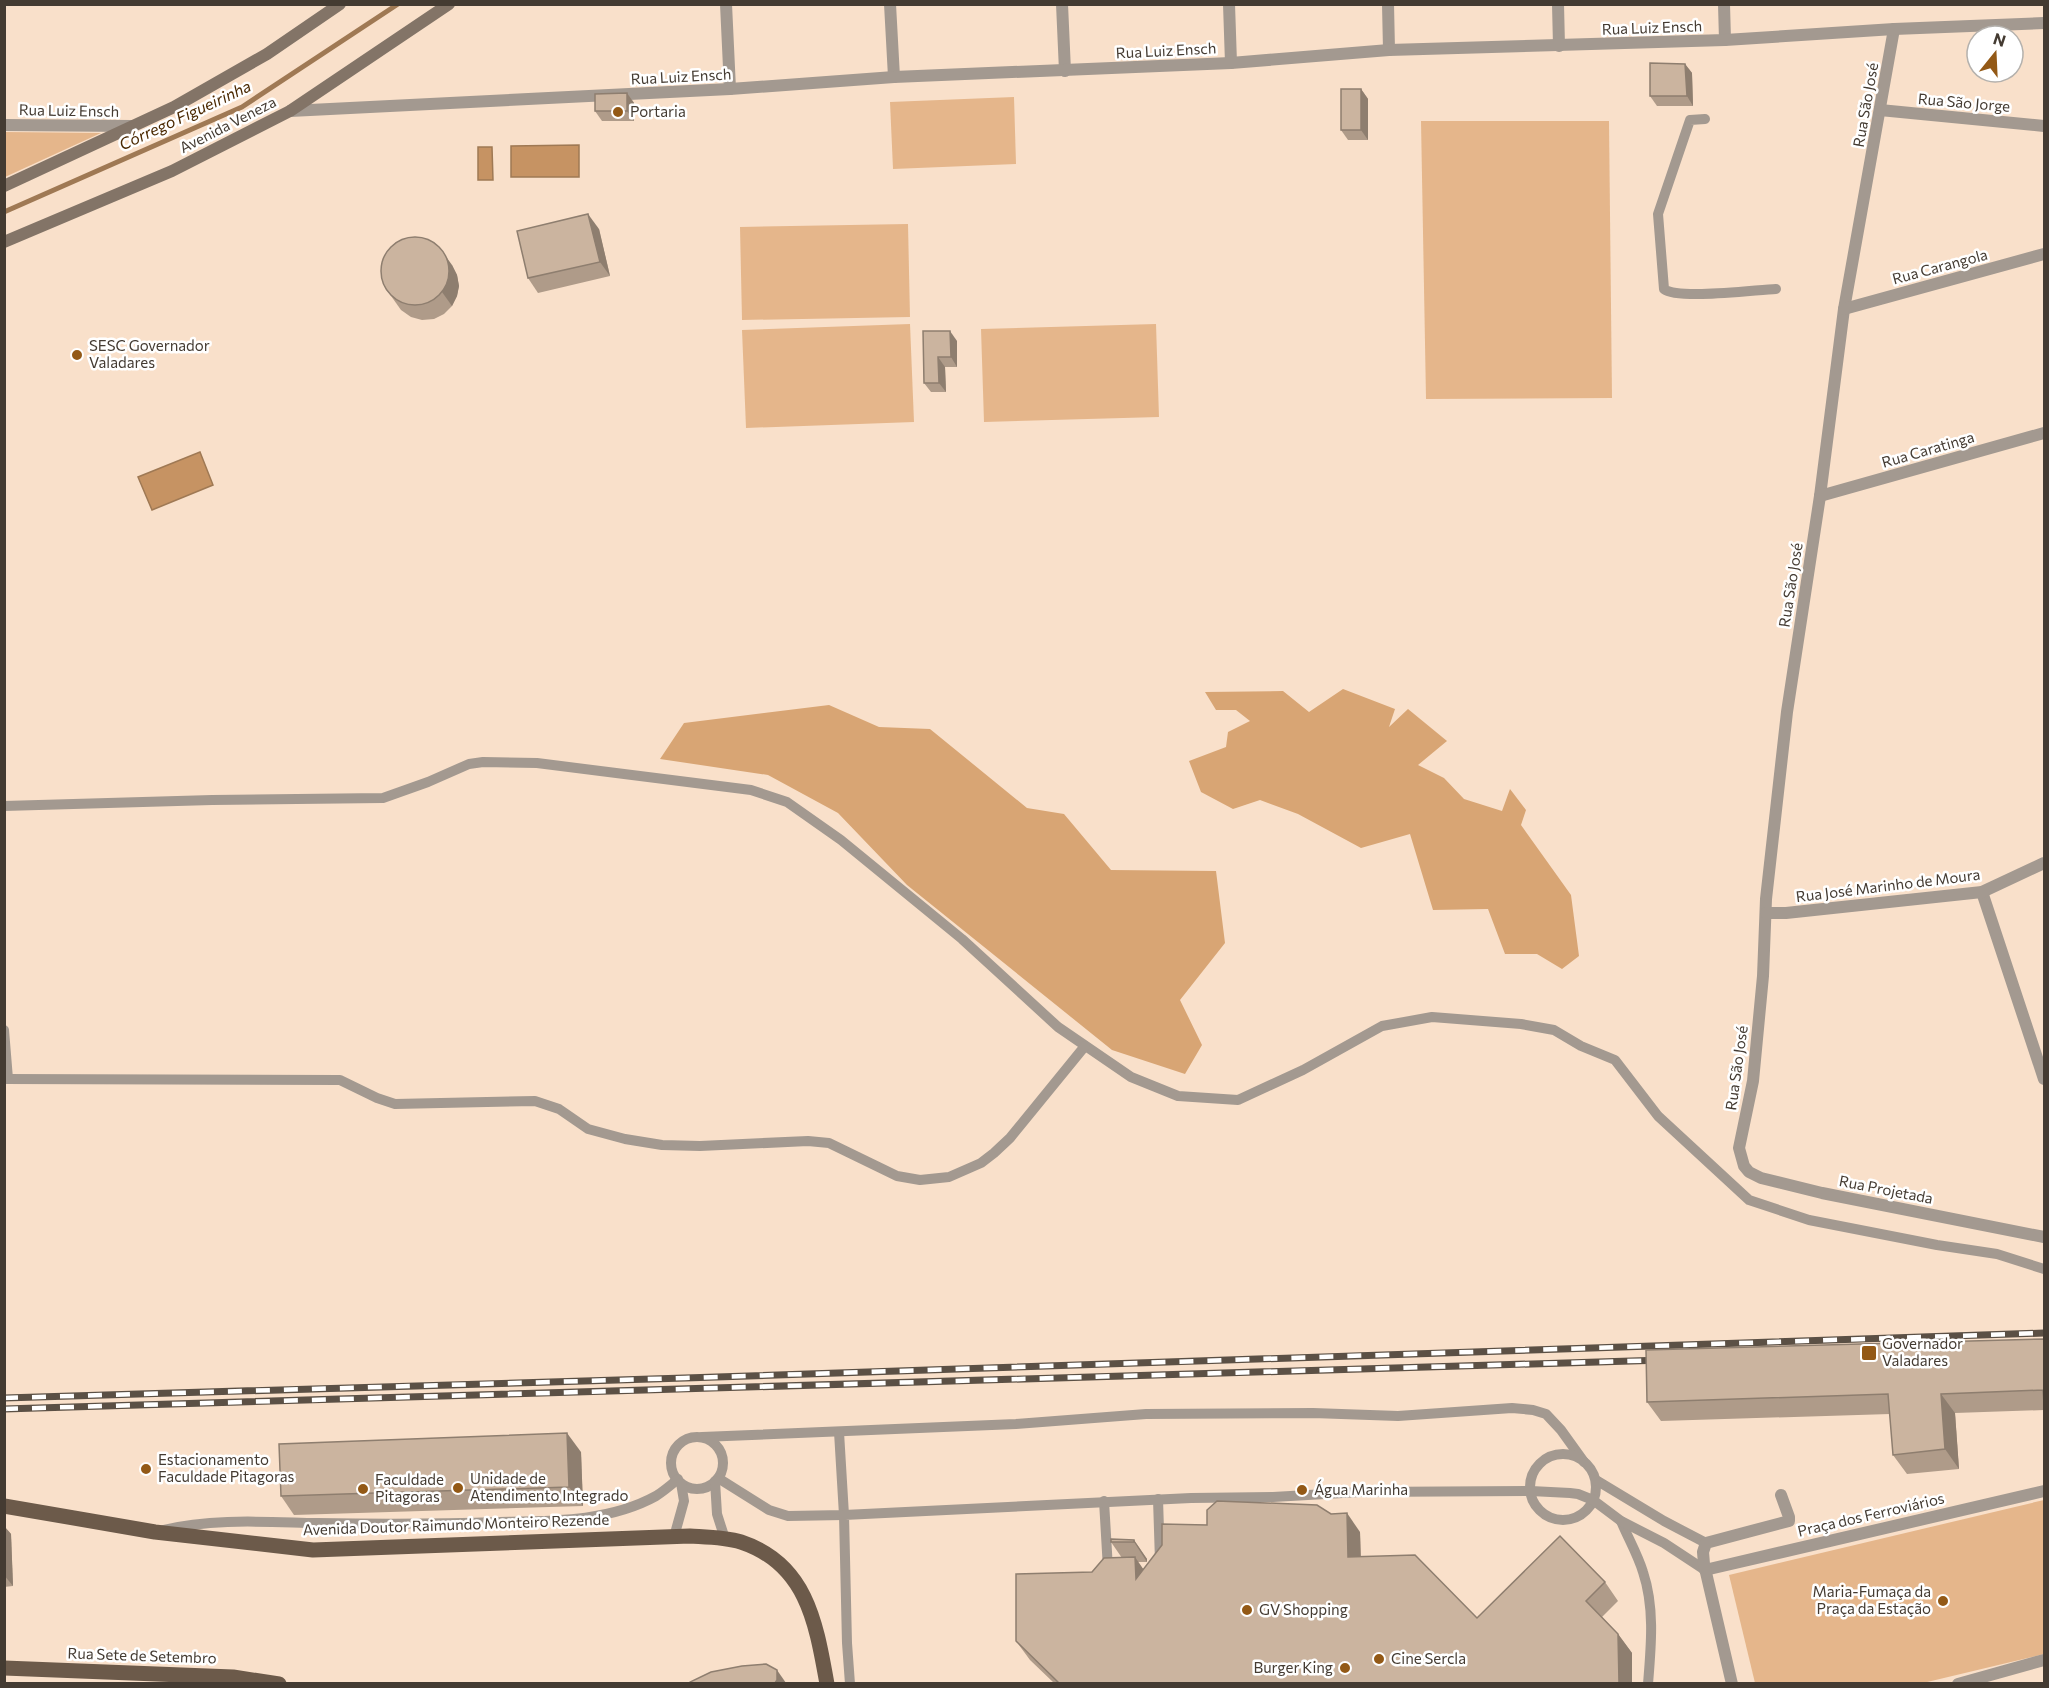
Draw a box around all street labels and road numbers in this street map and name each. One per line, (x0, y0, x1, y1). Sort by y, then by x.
street label: Rua Luiz Ensch (1601, 16, 1703, 38)
street label: Rua Luiz Ensch (1115, 38, 1217, 62)
street label: Rua São José (1849, 61, 1881, 148)
street label: Rua Luiz Ensch (630, 64, 732, 88)
street label: Rua São Jorge (1917, 89, 2011, 115)
street label: Avenida Veneza (176, 92, 279, 156)
street label: Rua Luiz Ensch (19, 100, 119, 120)
street label: Rua Carangola (1890, 245, 1989, 287)
street label: Rua Caratinga (1879, 427, 1976, 471)
street label: Rua São José (1774, 541, 1806, 628)
street label: Rua José Marinho de Moura (1795, 865, 1981, 905)
street label: Rua São José (1721, 1024, 1751, 1111)
street label: Rua Projetada (1838, 1171, 1935, 1207)
street label: Praça dos Ferroviários (1796, 1488, 1946, 1540)
street label: Avenida Doutor Raimundo Monteiro Rezende (302, 1510, 610, 1538)
street label: Rua Sete de Setembro (67, 1643, 217, 1667)

